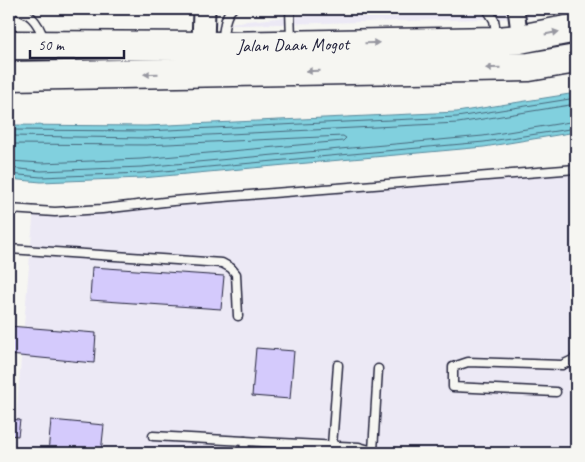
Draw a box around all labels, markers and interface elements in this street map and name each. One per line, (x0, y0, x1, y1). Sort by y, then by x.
scale bar (30, 28, 124, 60)
one-way arrow (544, 28, 560, 36)
street label: Jalan Daan Mogot (236, 33, 351, 57)
text: 50 m (38, 36, 65, 55)
one-way arrow (365, 39, 381, 47)
one-way arrow (485, 64, 501, 72)
one-way arrow (305, 67, 321, 75)
one-way arrow (143, 70, 159, 78)

